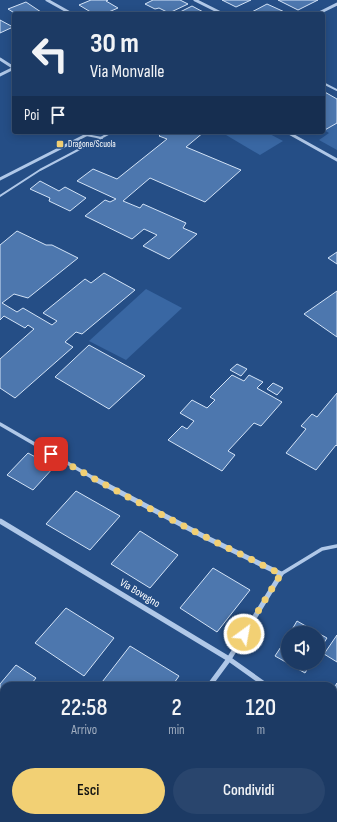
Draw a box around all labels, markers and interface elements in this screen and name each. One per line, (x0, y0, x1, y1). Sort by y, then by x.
text: 30 m (90, 27, 139, 60)
icon: left (24, 28, 76, 80)
text: Via Monvalle (90, 61, 165, 82)
icon: arrive (47, 104, 69, 126)
text: Poi (24, 106, 39, 125)
marker: Dragone/Scuola (55, 139, 65, 149)
place label: Dragone/Scuola (68, 139, 116, 150)
pin (34, 437, 68, 471)
icon: arrive (40, 443, 62, 465)
street label: Via Bovegno (118, 576, 163, 610)
position arrow (223, 613, 265, 655)
map controls (281, 626, 325, 670)
button: sound (281, 626, 325, 670)
text: 22:58 (61, 693, 108, 722)
text: 2 (171, 693, 182, 722)
text: 120 (246, 693, 276, 722)
text: Arrivo (71, 722, 97, 738)
text: min (168, 722, 185, 738)
text: m (257, 722, 265, 738)
button: Esci (12, 768, 165, 814)
button: Condividi (173, 768, 325, 814)

